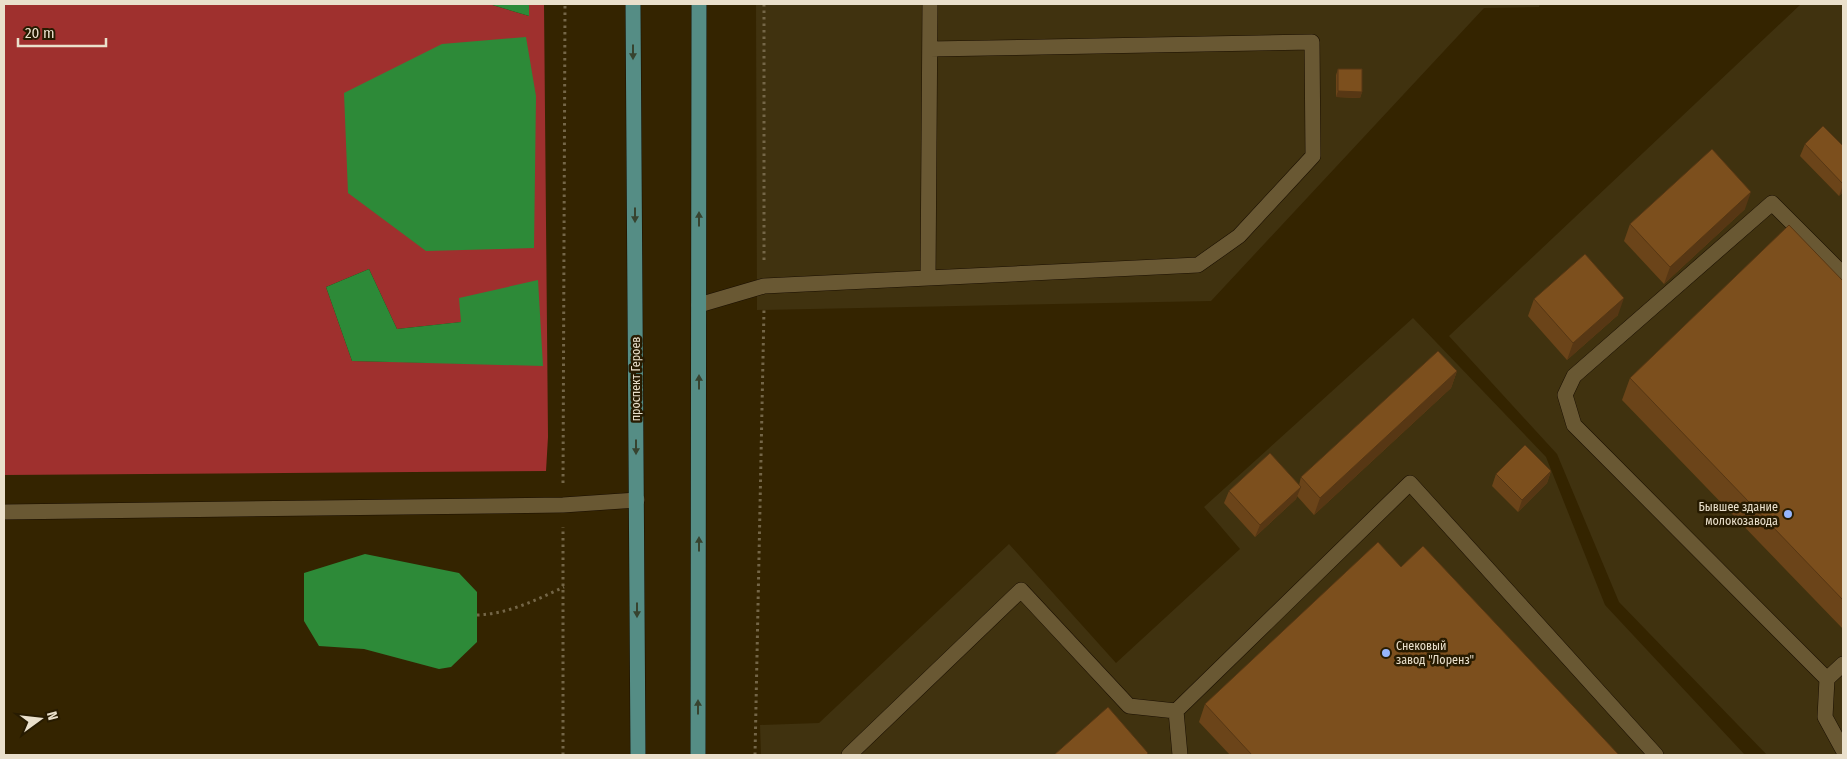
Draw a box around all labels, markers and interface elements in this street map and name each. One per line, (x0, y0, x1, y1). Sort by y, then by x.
scale bar (18, 15, 105, 47)
text: 20 m (25, 24, 55, 42)
one-way arrow (629, 45, 637, 61)
one-way arrow (631, 207, 639, 223)
one-way arrow (695, 211, 703, 227)
street label: проспект Героев (629, 337, 643, 421)
one-way arrow (695, 373, 703, 389)
one-way arrow (633, 440, 641, 456)
place label: Бывшее здание молокозавода (1698, 500, 1778, 528)
marker: Бывшее здание молокозавода (1782, 508, 1794, 520)
one-way arrow (695, 536, 703, 552)
one-way arrow (633, 602, 641, 618)
place label: Снековый завод "Лоренз" (1396, 639, 1474, 667)
marker: Снековый завод "Лоренз" (1380, 647, 1392, 659)
north arrow (15, 694, 65, 744)
one-way arrow (694, 698, 702, 714)
text: N (43, 710, 61, 722)

